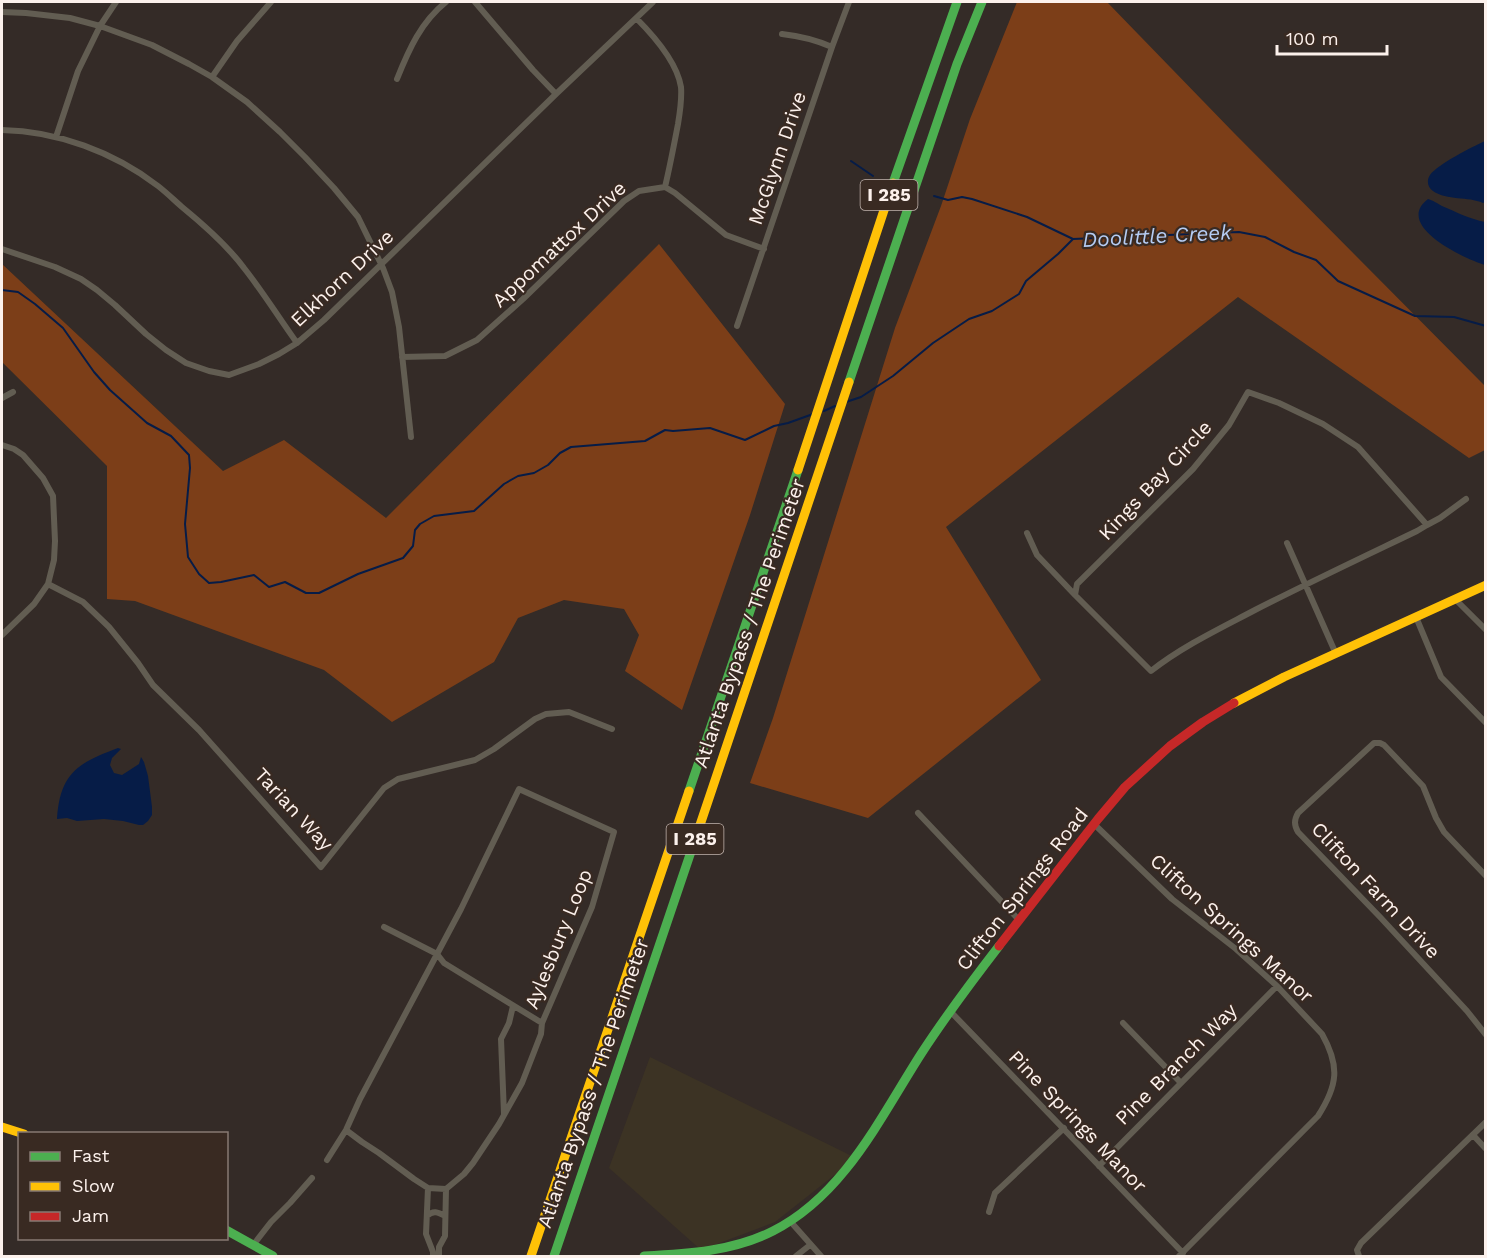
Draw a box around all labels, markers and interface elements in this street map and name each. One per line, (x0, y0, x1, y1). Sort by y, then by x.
scale bar (1277, 18, 1386, 56)
text: 100 m (1286, 28, 1339, 49)
street label: McGlynn Drive (743, 88, 811, 228)
street label: Appomattox Drive (487, 176, 631, 312)
road number: I 285 (860, 180, 918, 210)
water label: Doolittle Creek (1082, 219, 1233, 252)
street label: Elkhorn Drive (286, 224, 398, 332)
street label: Kings Bay Circle (1093, 415, 1217, 545)
street label: Atlanta Bypass / The Perimeter (688, 475, 810, 771)
street label: Tarian Way (250, 763, 339, 856)
street label: Clifton Springs Road (951, 803, 1093, 975)
street label: Clifton Farm Drive (1307, 817, 1445, 963)
road number: I 285 (666, 824, 724, 854)
street label: Clifton Springs Manor (1145, 848, 1319, 1008)
street label: Aylesbury Loop (519, 866, 597, 1012)
street label: Atlanta Bypass / The Perimeter (532, 935, 654, 1231)
street label: Pine Branch Way (1110, 998, 1242, 1130)
street label: Pine Springs Manor (1004, 1045, 1152, 1197)
legend (18, 1132, 228, 1240)
text: Fast (72, 1145, 110, 1166)
text: Slow (72, 1175, 115, 1196)
text: Jam (72, 1205, 109, 1226)

